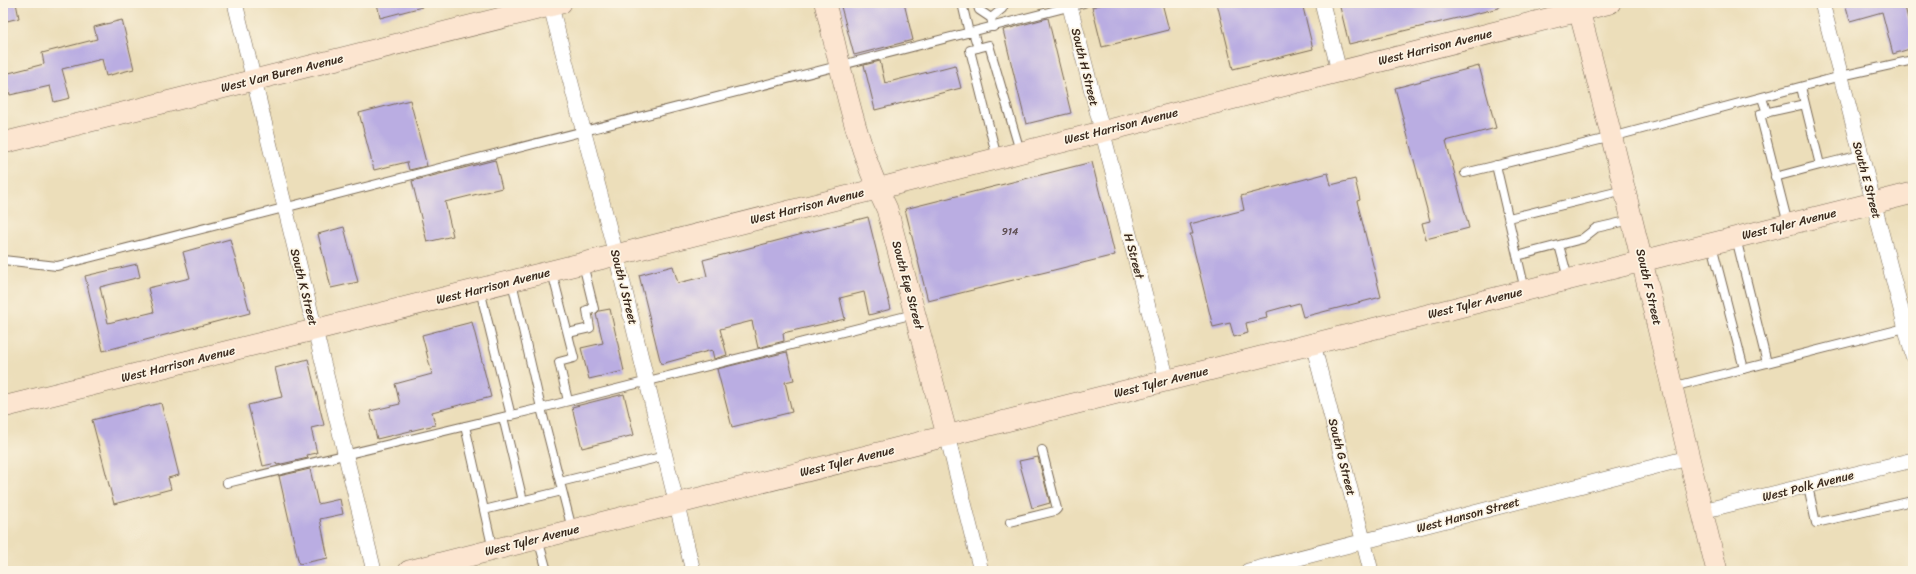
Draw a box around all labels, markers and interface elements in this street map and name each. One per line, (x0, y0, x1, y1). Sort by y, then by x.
street label: West Harrison Avenue (1376, 22, 1494, 72)
street label: South H Street (1065, 25, 1105, 109)
street label: West Van Buren Avenue (218, 47, 346, 99)
street label: West Harrison Avenue (1062, 101, 1180, 151)
street label: South E Street (1846, 139, 1888, 221)
street label: West Harrison Avenue (748, 181, 866, 231)
street label: West Tyler Avenue (1739, 202, 1839, 246)
house number: 914 (1002, 223, 1018, 241)
street label: H Street (1117, 231, 1151, 282)
street label: South Eye Street (886, 238, 931, 333)
street label: South K Street (284, 246, 324, 328)
street label: South F Street (1629, 246, 1669, 328)
street label: South J Street (604, 247, 644, 327)
street label: West Harrison Avenue (434, 261, 552, 311)
street label: West Tyler Avenue (1425, 281, 1525, 325)
street label: West Harrison Avenue (119, 339, 237, 389)
street label: West Tyler Avenue (1111, 360, 1211, 404)
street label: South G Street (1322, 416, 1362, 498)
street label: West Tyler Avenue (797, 439, 897, 483)
street label: West Polk Avenue (1760, 464, 1856, 508)
street label: West Hanson Street (1414, 491, 1522, 539)
street label: West Tyler Avenue (482, 518, 582, 562)

